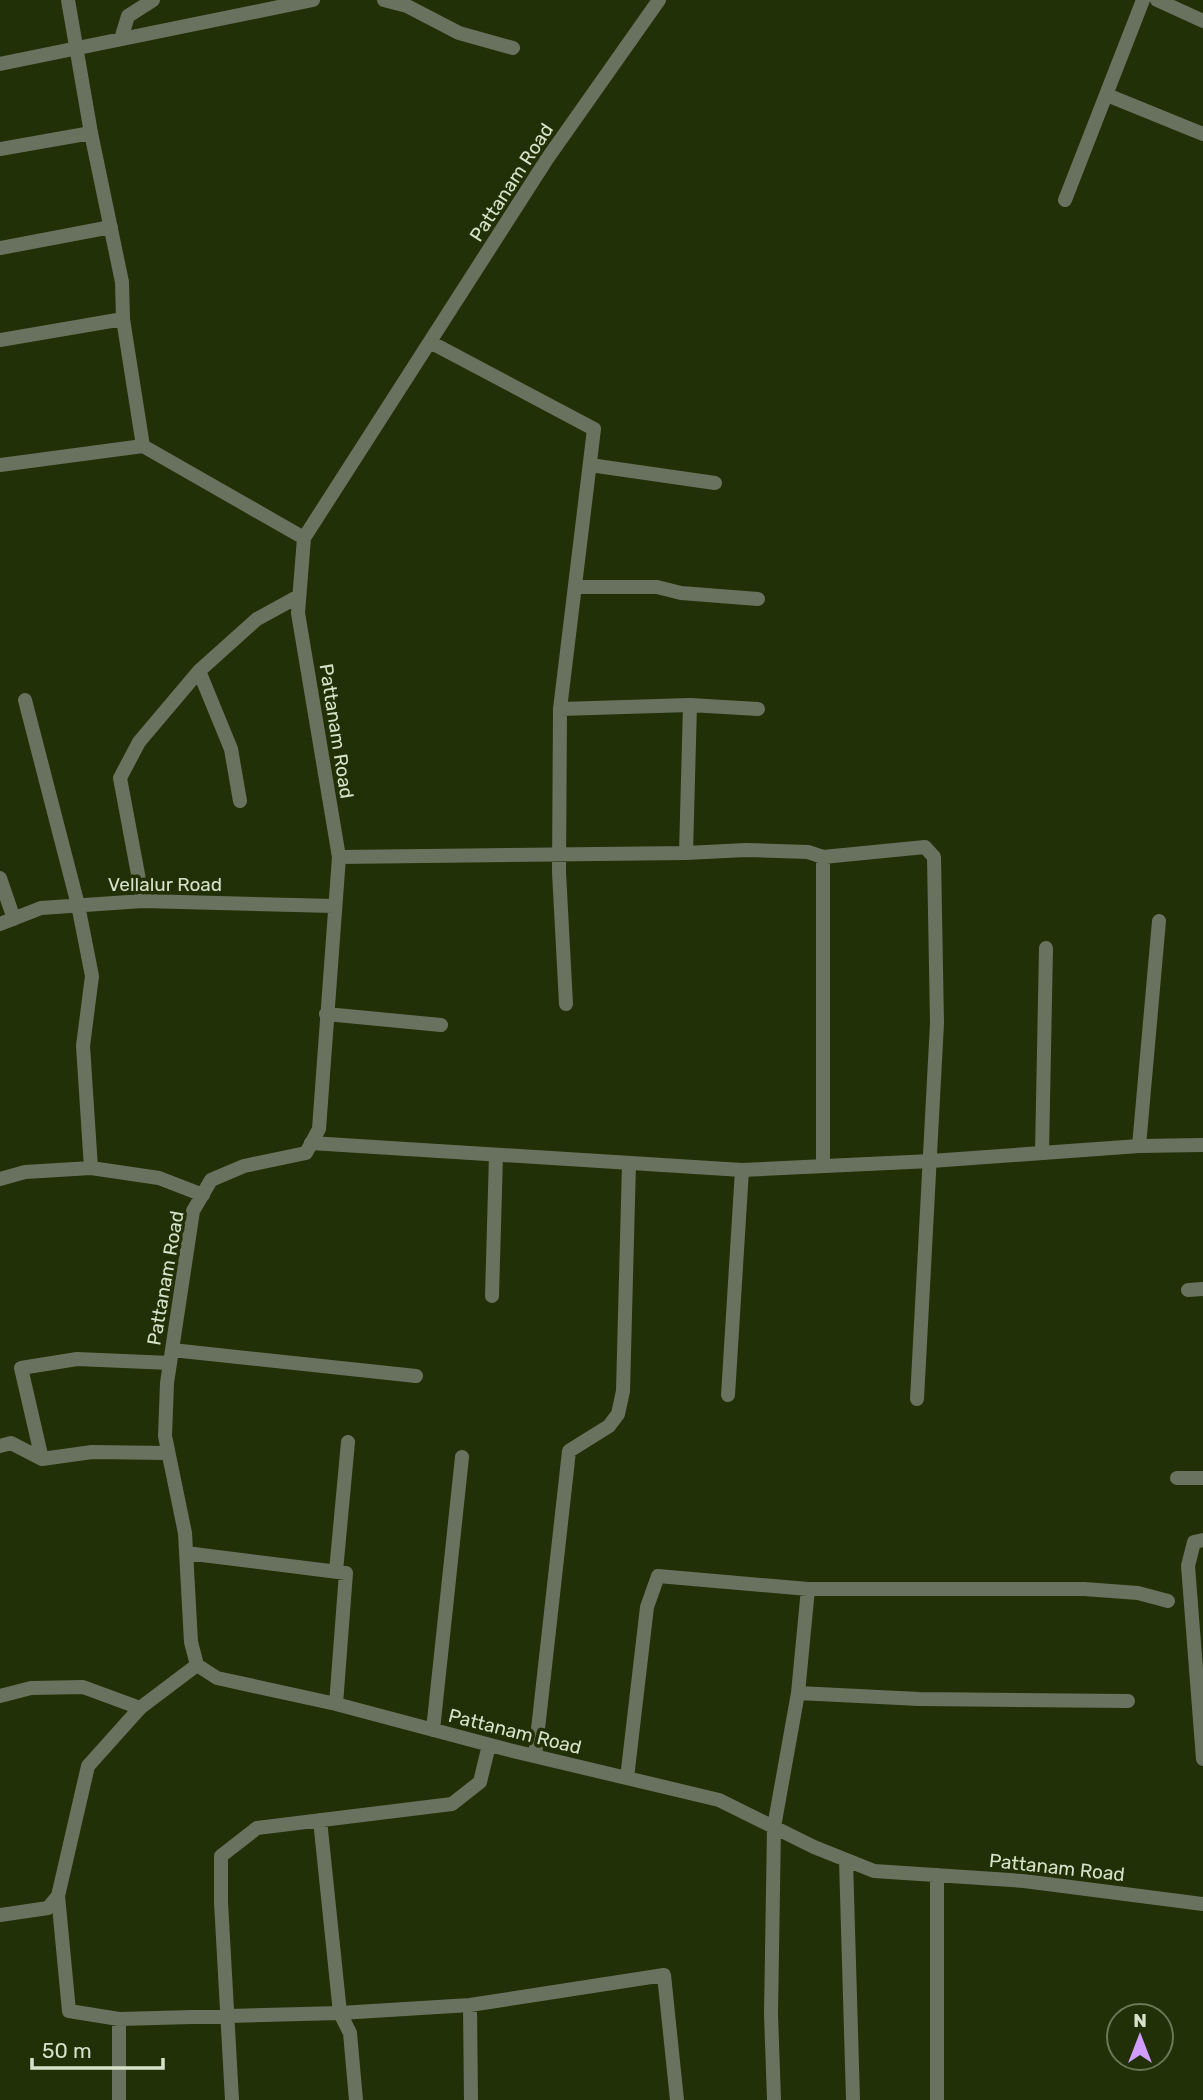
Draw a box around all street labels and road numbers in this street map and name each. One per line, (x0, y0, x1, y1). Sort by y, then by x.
street label: Pattanam Road (465, 119, 558, 246)
street label: Pattanam Road (314, 662, 359, 800)
street label: Vellalur Road (108, 873, 222, 896)
street label: Pattanam Road (142, 1209, 189, 1347)
street label: Pattanam Road (446, 1704, 584, 1759)
street label: Pattanam Road (988, 1849, 1126, 1886)

